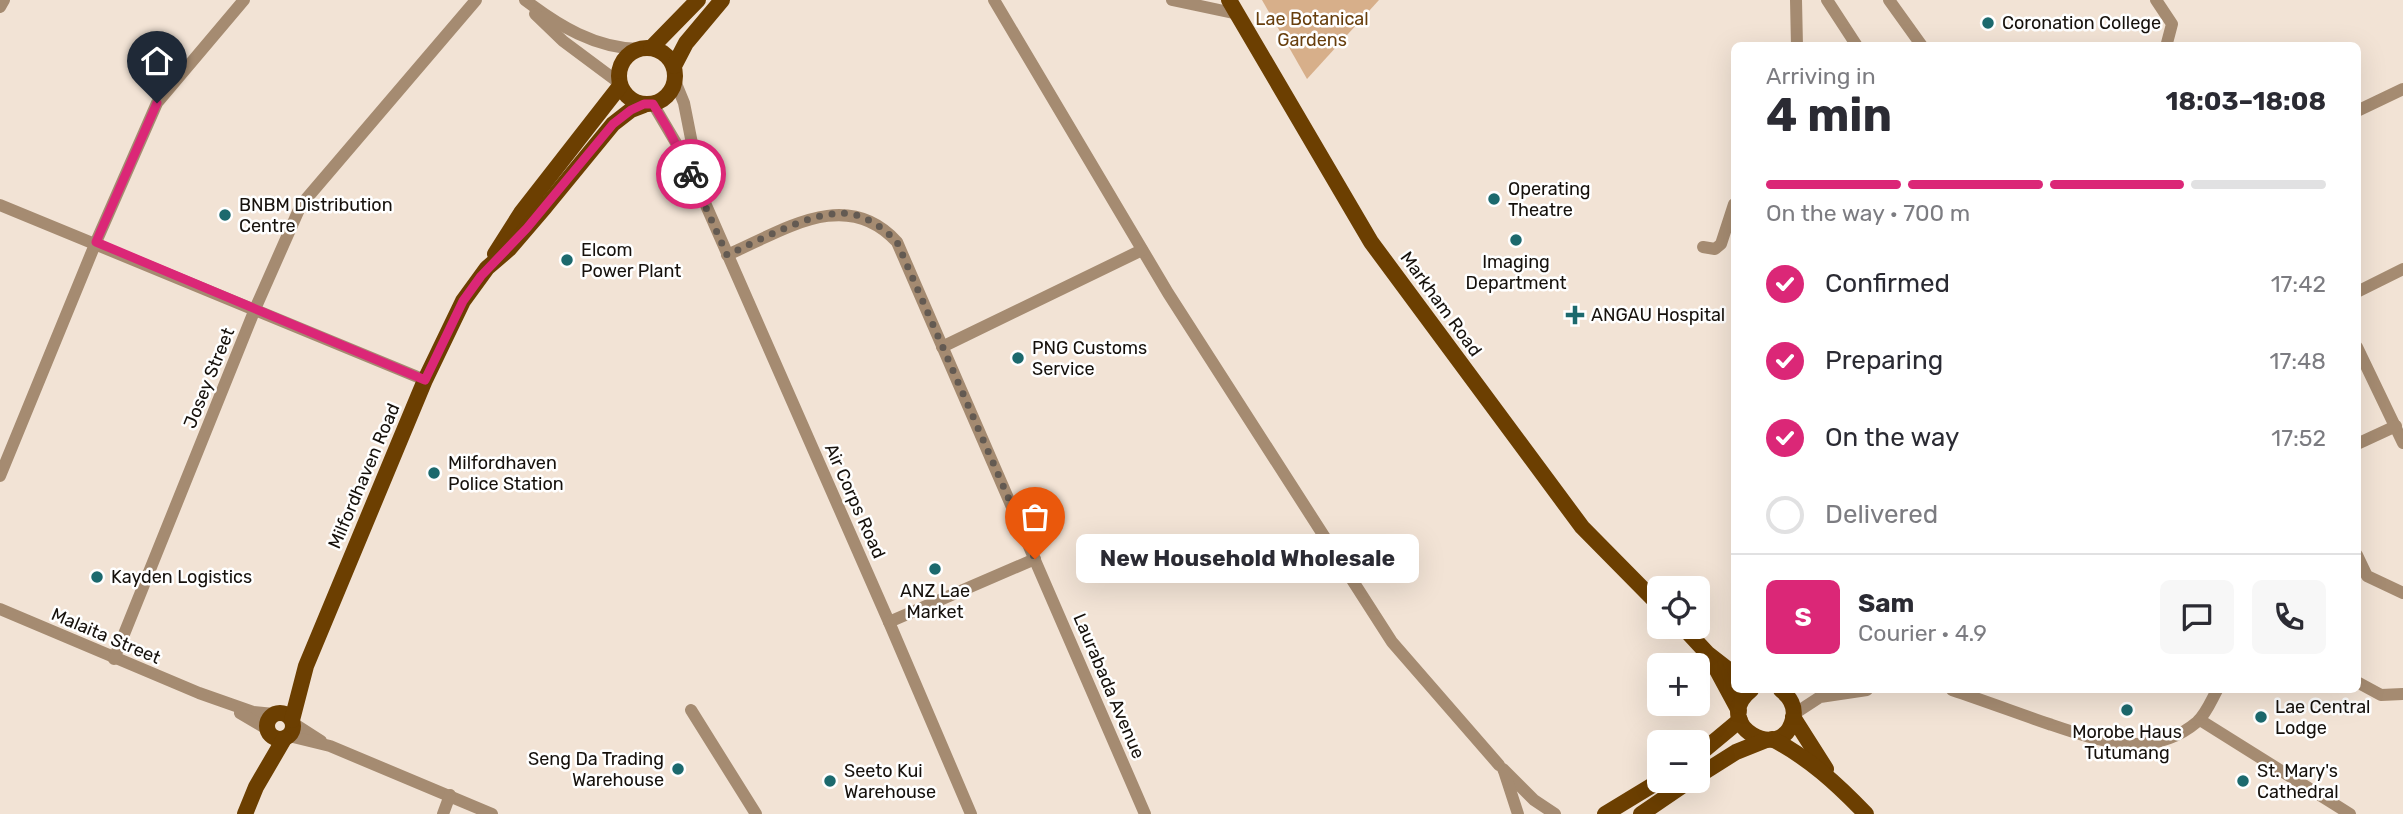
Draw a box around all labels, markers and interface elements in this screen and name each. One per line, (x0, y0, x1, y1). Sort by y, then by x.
park label: Lae Botanical Gardens (1255, 8, 1369, 51)
place label: Coronation College (2002, 12, 2161, 34)
marker: Coronation College (1980, 15, 1996, 31)
pin (127, 31, 187, 103)
icon: home (138, 42, 176, 80)
text: Arriving in (1766, 62, 1876, 90)
text: 18:03–18:08 (2166, 86, 2326, 117)
text: 4 min (1766, 88, 1892, 143)
courier (656, 139, 726, 209)
icon: bike (672, 155, 710, 193)
place label: Operating Theatre (1508, 178, 1591, 221)
marker: Operating Theatre (1486, 191, 1502, 207)
place label: BNBM Distribution Centre (239, 194, 393, 237)
text: On the way · 700 m (1766, 199, 1970, 227)
marker: BNBM Distribution Centre (217, 207, 233, 223)
marker: Imaging Department (1508, 232, 1524, 248)
place label: Elcom Power Plant (581, 239, 681, 282)
street label: Markham Road (1396, 247, 1486, 361)
place label: Imaging Department (1466, 251, 1566, 294)
marker: Elcom Power Plant (559, 252, 575, 268)
icon: check (1766, 265, 1804, 303)
text: Confirmed (1825, 268, 1950, 299)
text: 17:42 (2271, 270, 2326, 298)
place label: ANGAU Hospital (1591, 304, 1725, 326)
marker: ANGAU Hospital (1565, 305, 1585, 325)
street label: Josey Street (179, 324, 239, 432)
place label: PNG Customs Service (1032, 337, 1147, 380)
icon: check (1766, 342, 1804, 380)
text: Preparing (1825, 345, 1943, 376)
text: 17:48 (2270, 347, 2326, 375)
marker: PNG Customs Service (1010, 350, 1026, 366)
street label: Milfordhaven Road (323, 400, 405, 552)
icon: check (1766, 419, 1804, 457)
text: On the way (1825, 422, 1959, 453)
text: 17:52 (2271, 424, 2326, 452)
street label: Air Corps Road (820, 440, 890, 562)
place label: Milfordhaven Police Station (448, 452, 564, 495)
marker: Milfordhaven Police Station (426, 465, 442, 481)
pin (1005, 487, 1065, 559)
icon: bag (1016, 498, 1054, 536)
text: Delivered (1825, 499, 1938, 530)
callout: New Household Wholesale (1077, 534, 1420, 584)
text: New Household Wholesale (1100, 544, 1395, 572)
marker: ANZ Lae Market (927, 561, 943, 577)
place label: Kayden Logistics (111, 566, 252, 588)
marker: Kayden Logistics (89, 569, 105, 585)
map controls (1647, 576, 1710, 793)
button: locate (1647, 576, 1710, 639)
place label: ANZ Lae Market (900, 580, 970, 623)
button: chat (2160, 580, 2234, 654)
button: phone (2252, 580, 2326, 654)
text: Sam (1858, 588, 1914, 619)
text: S (1794, 602, 1812, 633)
street label: Malaita Street (48, 603, 164, 669)
street label: Laurabada Avenue (1068, 610, 1150, 762)
text: Courier · 4.9 (1858, 619, 1987, 647)
button: + (1647, 653, 1710, 716)
place label: Lae Central Lodge (2275, 696, 2370, 739)
marker: Morobe Haus Tutumang (2119, 702, 2135, 718)
marker: Lae Central Lodge (2253, 709, 2269, 725)
place label: Morobe Haus Tutumang (2072, 721, 2182, 764)
button: − (1647, 730, 1710, 793)
place label: Seng Da Trading Warehouse (528, 748, 664, 791)
place label: Seeto Kui Warehouse (844, 760, 936, 803)
place label: St. Mary's Cathedral (2257, 760, 2339, 803)
marker: Seng Da Trading Warehouse (670, 761, 686, 777)
marker: Seeto Kui Warehouse (822, 773, 838, 789)
marker: St. Mary's Cathedral (2235, 773, 2251, 789)

